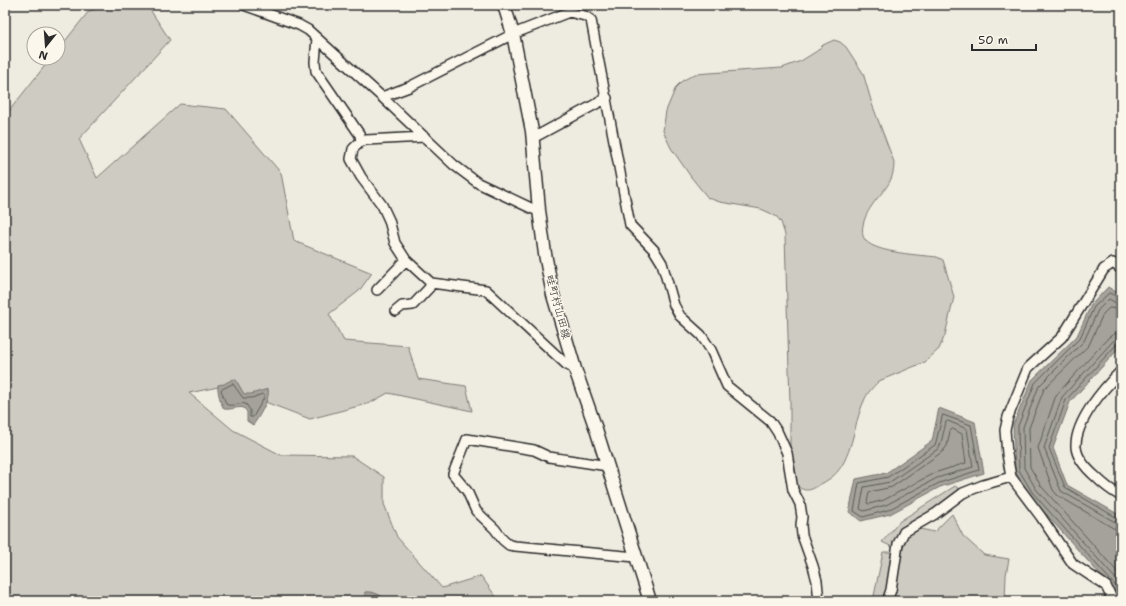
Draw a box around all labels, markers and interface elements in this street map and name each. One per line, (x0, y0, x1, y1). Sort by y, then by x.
north arrow (26, 26, 66, 66)
scale bar (972, 26, 1036, 52)
text: 50 m (978, 32, 1008, 48)
text: N (37, 47, 50, 64)
street label: 畦町村山田線 (542, 273, 574, 341)

